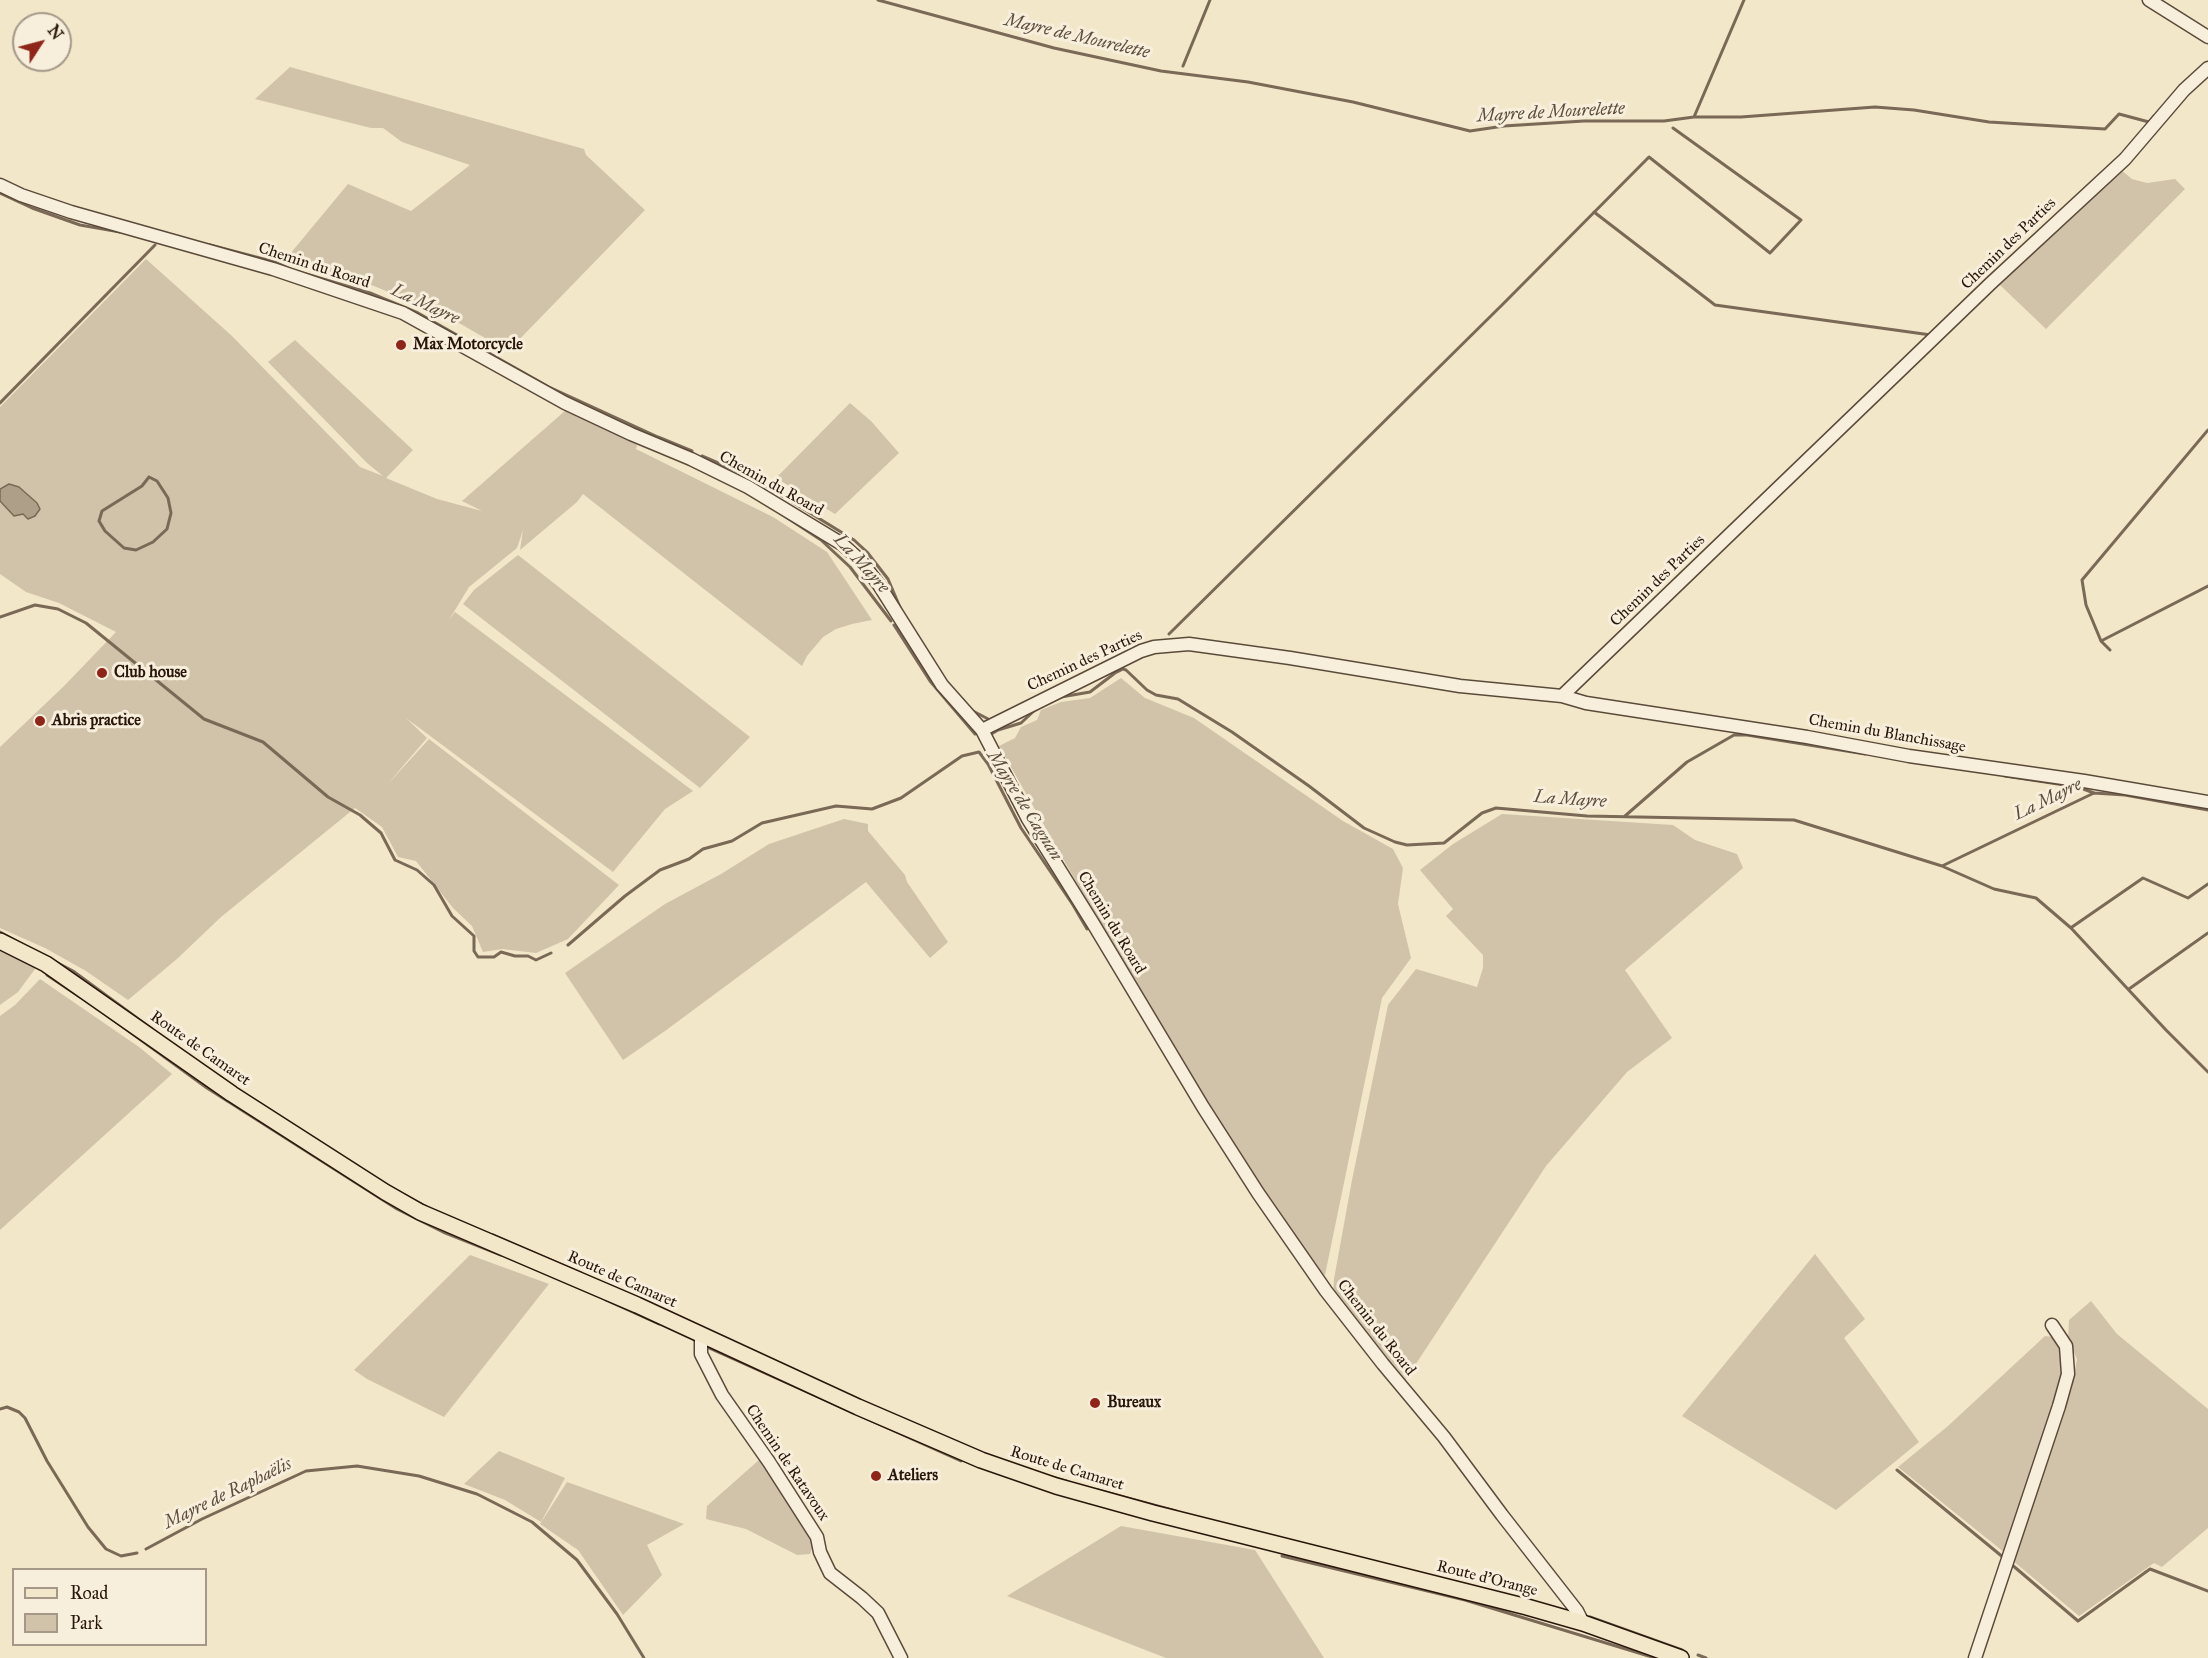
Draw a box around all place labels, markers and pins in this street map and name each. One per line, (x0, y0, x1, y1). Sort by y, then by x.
place label: Max Motorcycle (413, 335, 523, 355)
marker: Max Motorcycle (394, 338, 408, 352)
place label: Club house (114, 663, 187, 683)
marker: Club house (95, 666, 109, 680)
place label: Abris practice (52, 711, 141, 731)
marker: Abris practice (33, 714, 47, 728)
place label: Bureaux (1107, 1393, 1161, 1413)
marker: Bureaux (1088, 1396, 1102, 1410)
place label: Ateliers (888, 1466, 938, 1486)
marker: Ateliers (869, 1469, 883, 1483)

